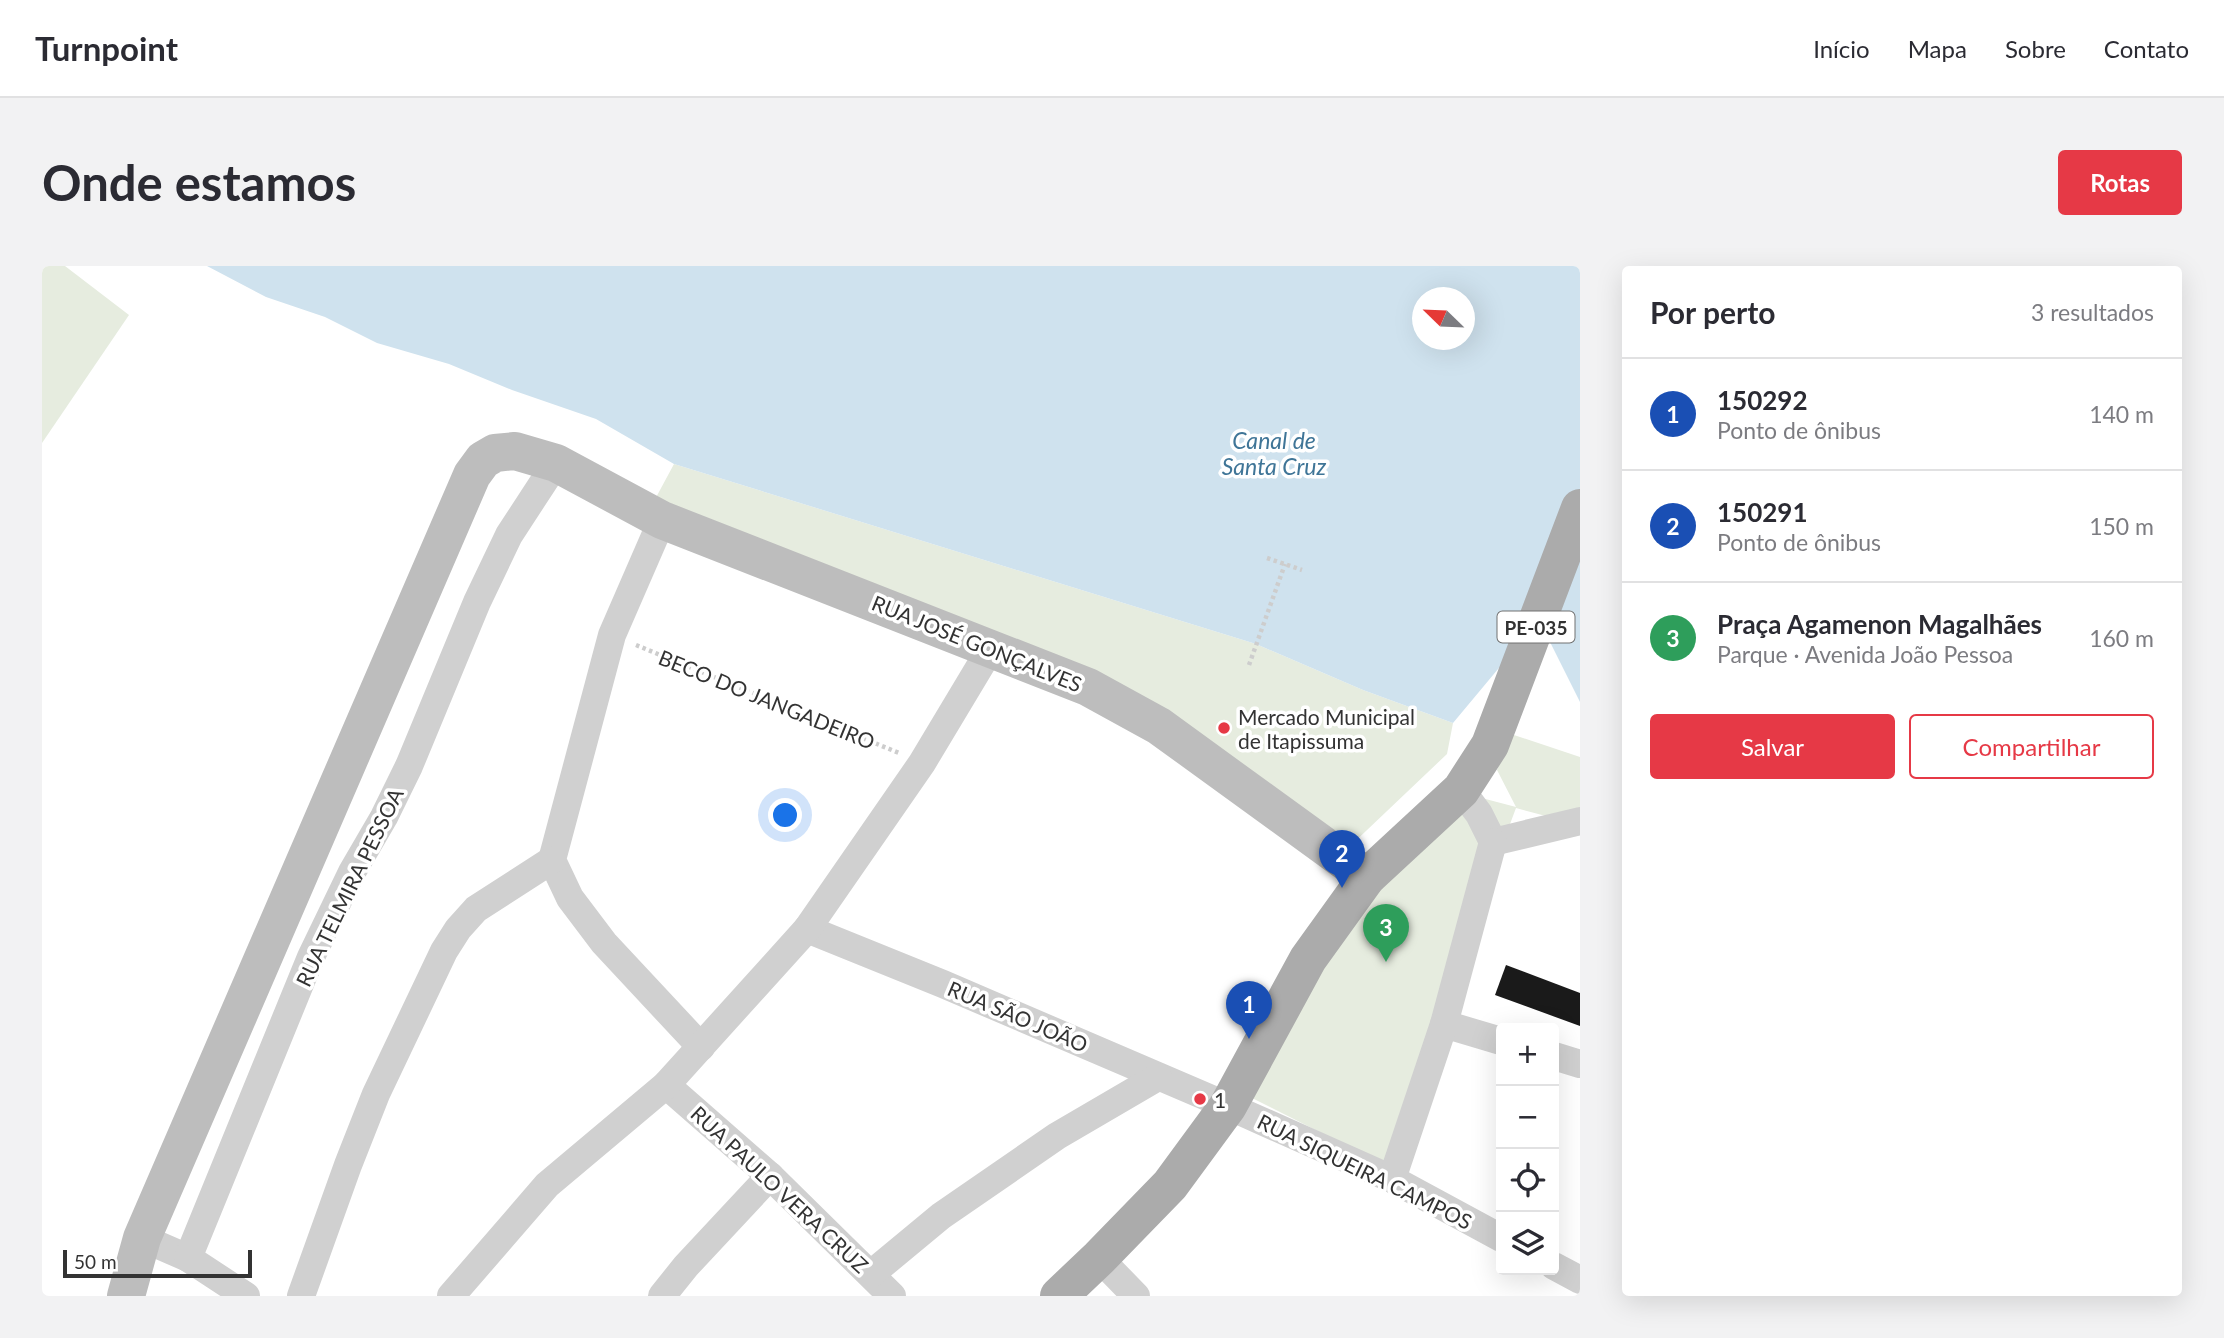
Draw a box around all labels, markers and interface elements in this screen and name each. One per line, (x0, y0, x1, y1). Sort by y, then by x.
text: Turnpoint (35, 28, 178, 68)
text: Início (1813, 34, 1870, 63)
text: Mapa (1908, 34, 1967, 63)
text: Sobre (2005, 34, 2066, 63)
text: Contato (2104, 34, 2189, 63)
button: Rotas (2058, 150, 2182, 215)
text: Onde estamos (42, 153, 356, 211)
north arrow (1412, 287, 1475, 350)
text: Por perto (1650, 294, 1775, 330)
text: 3 resultados (2031, 298, 2154, 326)
text: 150292 (1717, 384, 1807, 416)
text: 1 (1666, 400, 1680, 428)
text: 140 m (2089, 400, 2154, 428)
text: Ponto de ônibus (1717, 416, 1881, 444)
water label: Canal de Santa Cruz (1222, 426, 1327, 480)
text: 150291 (1717, 496, 1807, 528)
text: 2 (1666, 512, 1680, 540)
text: 150 m (2089, 512, 2154, 540)
text: Ponto de ônibus (1717, 528, 1881, 556)
street label: RUA JOSÉ GONÇALVES (868, 589, 1086, 697)
text: Praça Agamenon Magalhães (1717, 608, 2042, 640)
road number: PE-035 (1498, 612, 1574, 642)
text: 3 (1666, 624, 1680, 652)
text: 160 m (2089, 624, 2154, 652)
text: Parque · Avenida João Pessoa (1717, 640, 2013, 668)
street label: BECO DO JANGADEIRO (655, 644, 879, 754)
place label: Mercado Municipal de Itapissuma (1238, 704, 1415, 753)
button: Salvar (1650, 714, 1895, 779)
button: Compartilhar (1909, 714, 2154, 779)
marker: Mercado Municipal de Itapissuma (1216, 720, 1232, 736)
street label: RUA TELMIRA PESSOA (290, 783, 408, 990)
your location (768, 798, 802, 832)
pin: 2 (1319, 830, 1365, 888)
pin: 3 (1363, 904, 1409, 962)
street label: RUA SÃO JOÃO (944, 975, 1092, 1057)
pin: 1 (1226, 981, 1272, 1039)
map controls (1496, 1023, 1559, 1275)
button: + (1496, 1023, 1559, 1086)
button: − (1496, 1086, 1559, 1149)
place label: 1 (1214, 1087, 1226, 1112)
marker: 1 (1192, 1091, 1208, 1107)
street label: RUA PAULO VERA CRUZ (686, 1100, 874, 1278)
street label: RUA SIQUEIRA CAMPOS (1254, 1108, 1476, 1234)
button: locate (1496, 1149, 1559, 1212)
button: layers (1496, 1212, 1559, 1275)
scale bar (63, 1247, 252, 1279)
text: 50 m (74, 1250, 117, 1273)

